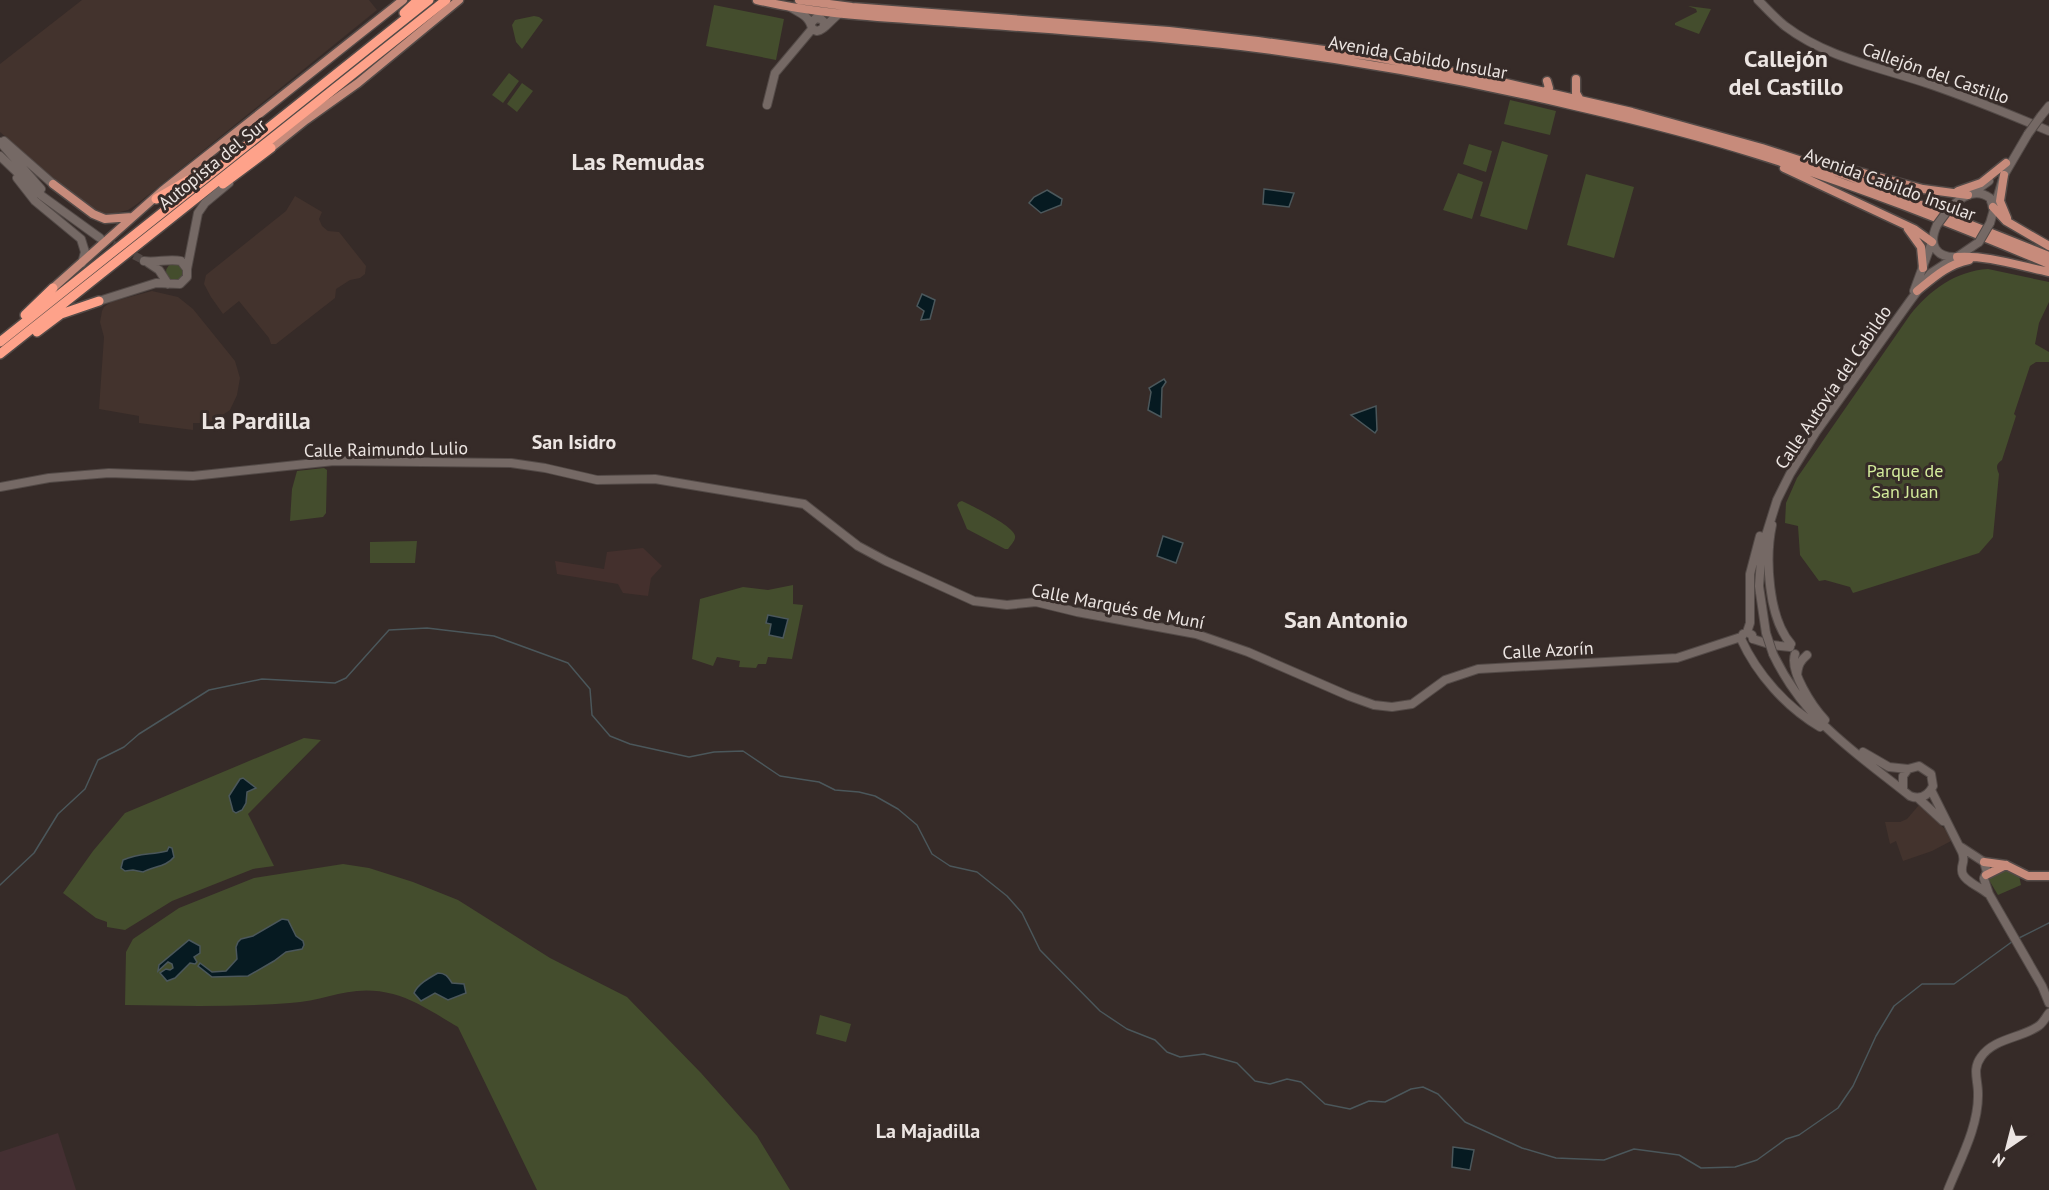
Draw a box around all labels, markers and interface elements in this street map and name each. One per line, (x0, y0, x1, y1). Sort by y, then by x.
street label: Avenida Cabildo Insular (1327, 30, 1509, 84)
street label: Callejón del Castillo (1859, 37, 2013, 109)
district label: Callejón del Castillo (1729, 43, 1844, 102)
street label: Autopista del Sur (153, 114, 271, 214)
street label: Avenida Cabildo Insular (1801, 142, 1979, 226)
district label: Las Remudas (571, 146, 705, 177)
street label: Calle Autovía del Cabildo (1770, 301, 1896, 473)
district label: La Pardilla (201, 405, 311, 436)
district label: San Isidro (532, 429, 617, 455)
street label: Calle Raimundo Lulio (304, 436, 468, 462)
park label: Parque de San Juan (1867, 459, 1943, 503)
street label: Calle Marqués de Muní (1030, 578, 1207, 634)
district label: San Antonio (1284, 604, 1408, 635)
street label: Calle Azorín (1502, 636, 1594, 664)
district label: La Majadilla (876, 1118, 980, 1144)
north arrow (1977, 1118, 2037, 1178)
text: N (1988, 1149, 2008, 1171)

